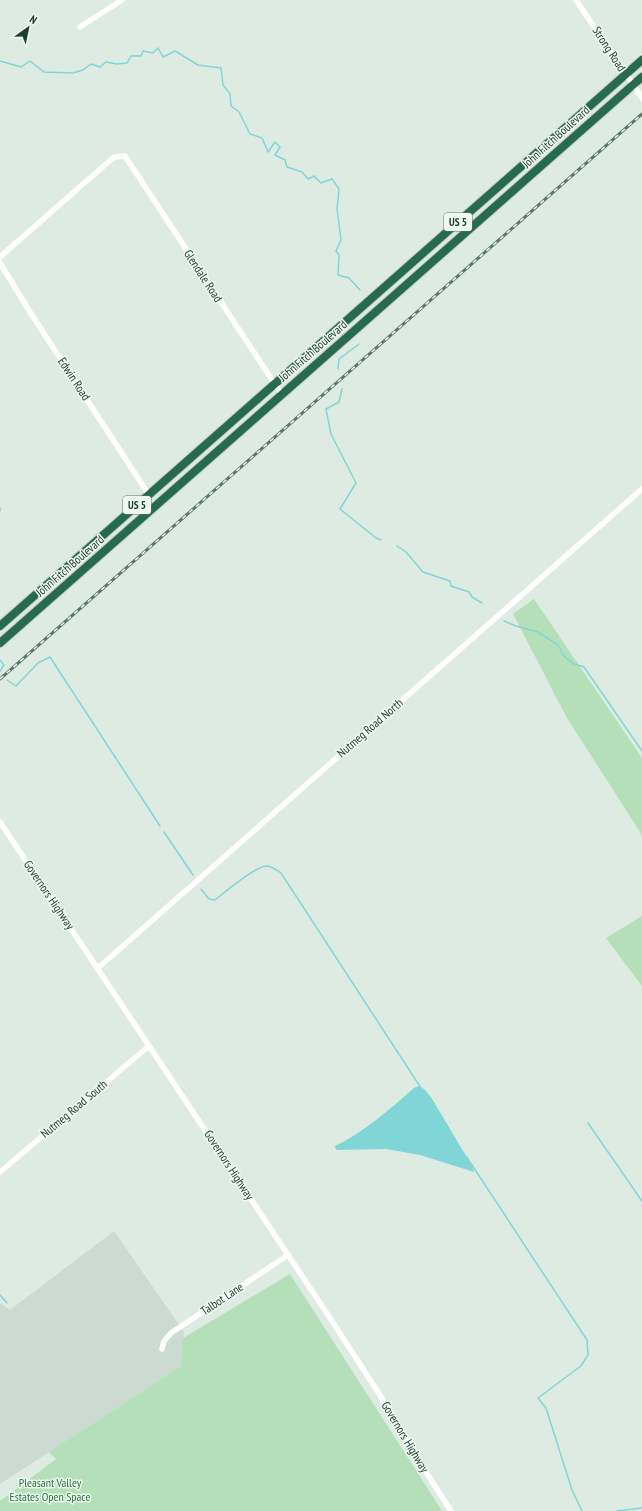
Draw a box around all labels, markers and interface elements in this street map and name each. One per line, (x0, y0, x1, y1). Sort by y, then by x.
north arrow (8, 8, 48, 48)
text: N (27, 12, 40, 27)
street label: Strong Road (589, 24, 629, 74)
street label: John Fitch Boulevard (518, 102, 592, 171)
road number: US 5 (444, 213, 472, 231)
street label: Glendale Road (181, 247, 226, 305)
street label: John Fitch Boulevard (275, 317, 350, 385)
street label: Edwin Road (55, 354, 94, 403)
road number: US 5 (123, 496, 151, 514)
street label: John Fitch Boulevard (32, 532, 107, 600)
street label: Nutmeg Road North (334, 695, 406, 760)
street label: Governors Highway (21, 857, 78, 933)
street label: Nutmeg Road South (37, 1076, 110, 1141)
street label: Governors Highway (201, 1127, 258, 1203)
street label: Talbot Lane (198, 1279, 246, 1318)
street label: Governors Highway (378, 1399, 433, 1475)
park label: Pleasant Valley Estates Open Space (10, 1475, 90, 1504)

